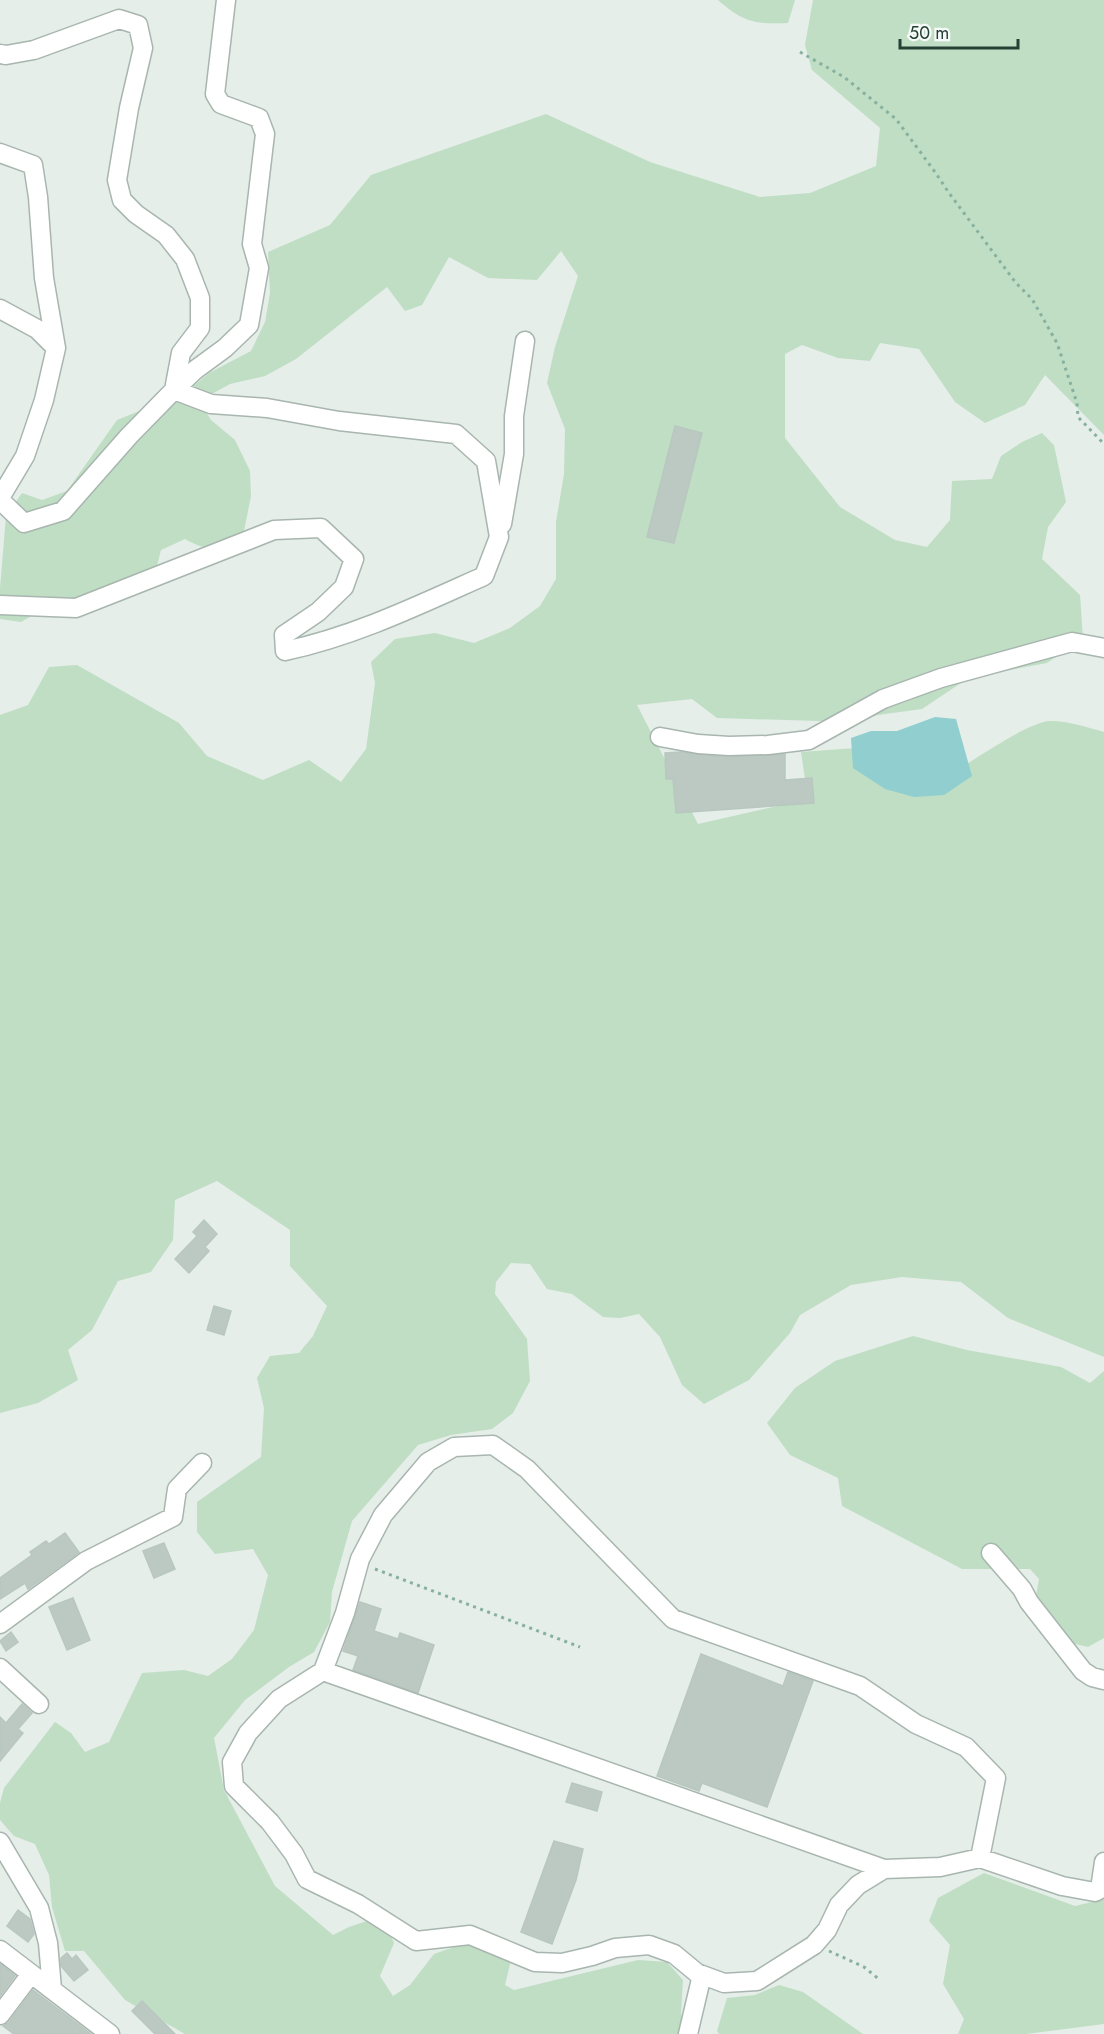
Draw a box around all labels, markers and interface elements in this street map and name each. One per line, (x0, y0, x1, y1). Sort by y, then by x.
scale bar (900, 12, 1018, 50)
text: 50 m (909, 20, 949, 46)

